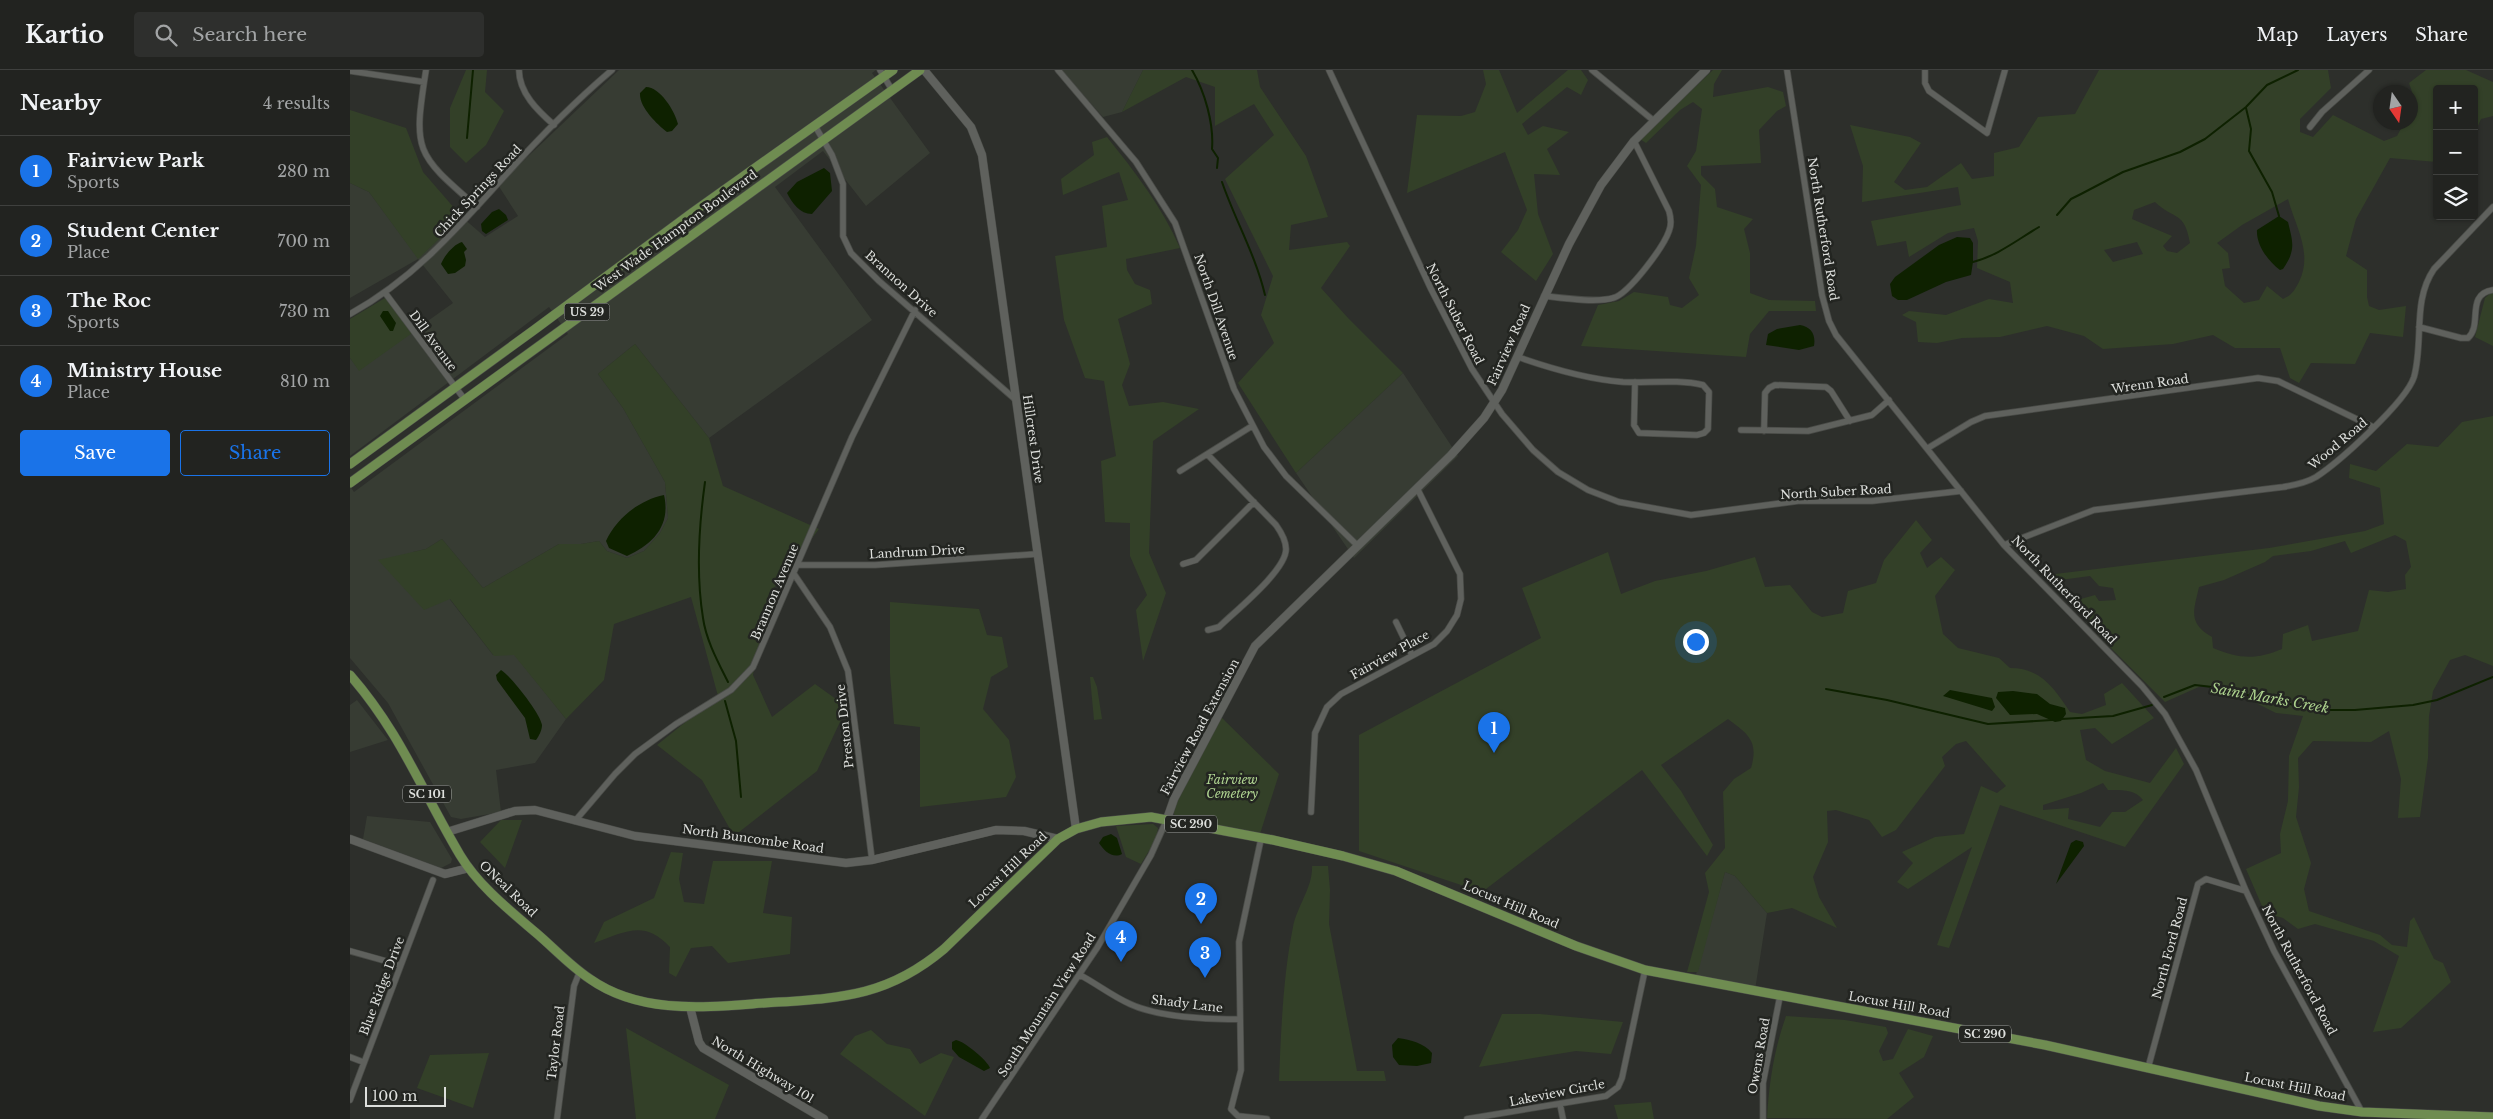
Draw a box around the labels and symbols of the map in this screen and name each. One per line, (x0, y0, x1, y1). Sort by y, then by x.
north arrow (2373, 85, 2418, 130)
street label: Chick Springs Road (431, 141, 524, 240)
street label: North Rutherford Road (1805, 156, 1842, 302)
street label: West Wade Hampton Boulevard (591, 167, 760, 295)
street label: Brannon Drive (862, 247, 941, 320)
street label: North Dill Avenue (1191, 252, 1242, 362)
street label: North Suber Road (1423, 261, 1487, 367)
street label: Fairview Road (1484, 302, 1533, 388)
road number: US 29 (564, 303, 610, 320)
street label: Dill Avenue (406, 308, 460, 374)
street label: Wrenn Road (2109, 371, 2190, 396)
street label: Hillcrest Drive (1020, 394, 1047, 484)
street label: Wood Road (2304, 415, 2370, 473)
street label: North Suber Road (1780, 481, 1892, 502)
street label: North Rutherford Road (2009, 532, 2120, 647)
street label: Brannon Avenue (748, 541, 802, 642)
street label: Landrum Drive (869, 541, 965, 562)
street label: Fairview Place (1348, 627, 1432, 682)
your location (1683, 629, 1709, 655)
street label: Fairview Road Extension (1157, 656, 1242, 798)
water label: Saint Marks Creek (2210, 679, 2330, 717)
street label: Preston Drive (833, 683, 856, 769)
pin: 1 (1478, 712, 1510, 753)
park label: Fairview Cemetery (1206, 772, 1259, 801)
road number: SC 101 (403, 786, 451, 802)
road number: SC 290 (1165, 816, 1217, 832)
street label: North Buncombe Road (681, 821, 825, 856)
street label: Locust Hill Road (965, 829, 1050, 911)
street label: ONeal Road (476, 857, 540, 920)
street label: Locust Hill Road (1461, 878, 1561, 932)
pin: 2 (1185, 883, 1217, 924)
street label: North Ford Road (2149, 895, 2190, 1000)
street label: North Rutherford Road (2259, 902, 2340, 1037)
pin: 4 (1105, 921, 1137, 962)
street label: South Mountain View Road (994, 930, 1099, 1080)
street label: Blue Ridge Drive (356, 934, 407, 1037)
pin: 3 (1189, 937, 1221, 978)
street label: Locust Hill Road (1847, 988, 1951, 1021)
street label: Shady Lane (1150, 992, 1224, 1015)
street label: Taylor Road (543, 1005, 568, 1081)
street label: Owens Road (1744, 1017, 1773, 1095)
road number: SC 290 (1959, 1026, 2011, 1042)
street label: North Highway 101 (709, 1033, 817, 1106)
street label: Locust Hill Road (2243, 1069, 2347, 1104)
street label: Lakeview Circle (1508, 1076, 1606, 1109)
scale bar (365, 1084, 446, 1107)

